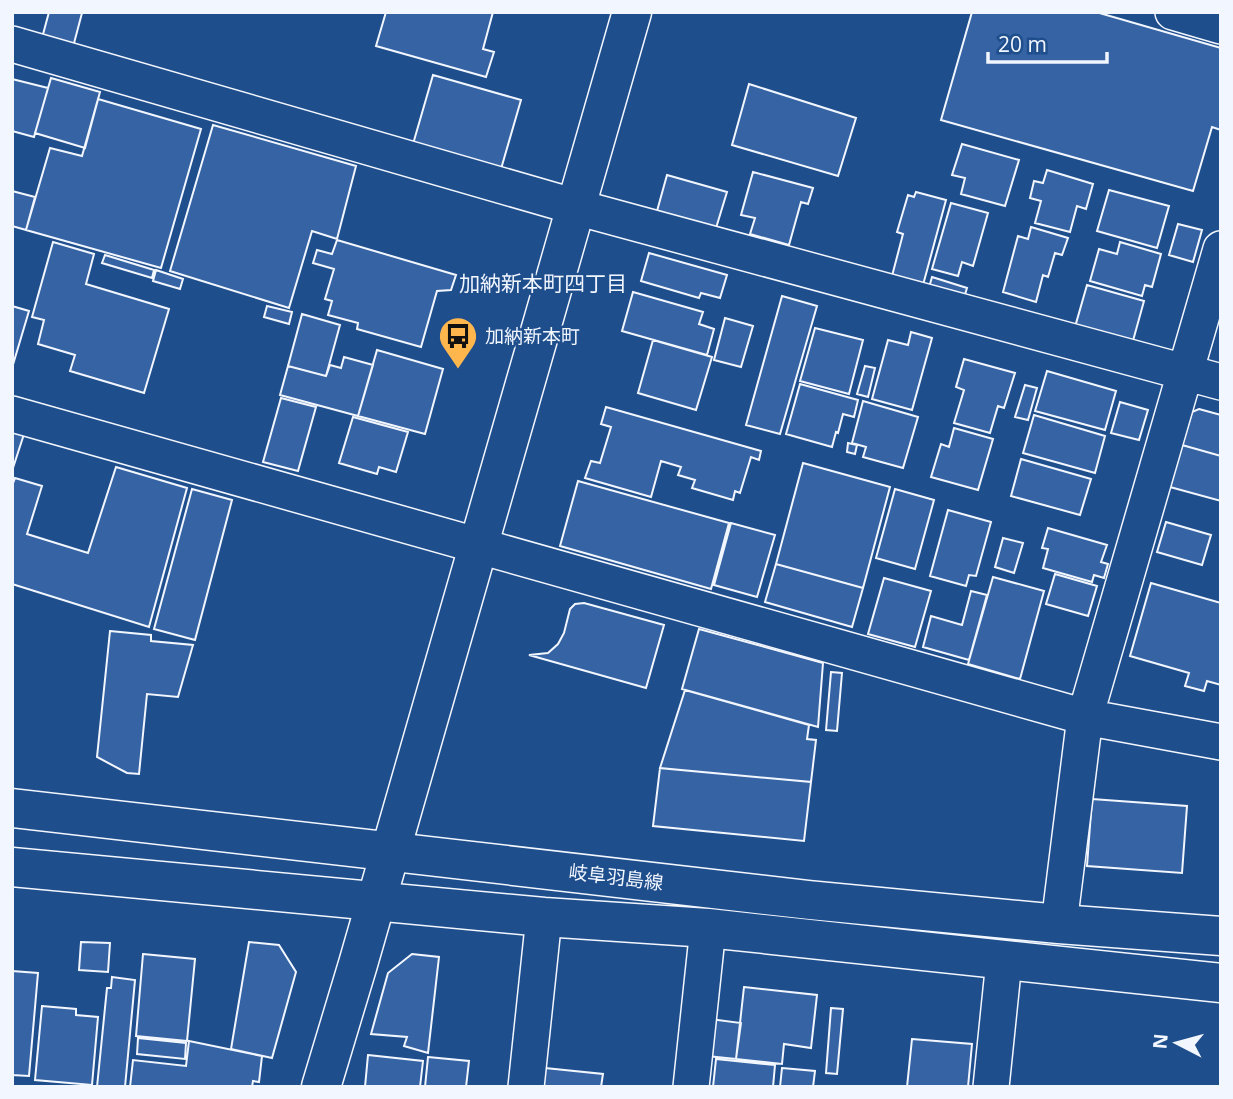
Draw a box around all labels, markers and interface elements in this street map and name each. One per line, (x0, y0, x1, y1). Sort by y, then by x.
scale bar (988, 21, 1107, 65)
text: 20 m (998, 30, 1047, 58)
district label: 加納新本町四丁目 (459, 269, 627, 297)
bus stop icon: 加納新本町 (437, 315, 479, 370)
place label: 加納新本町 (485, 323, 580, 349)
street label: 岐阜羽島線 (567, 858, 665, 896)
north arrow (1142, 1008, 1212, 1078)
text: N (1146, 1032, 1174, 1050)

